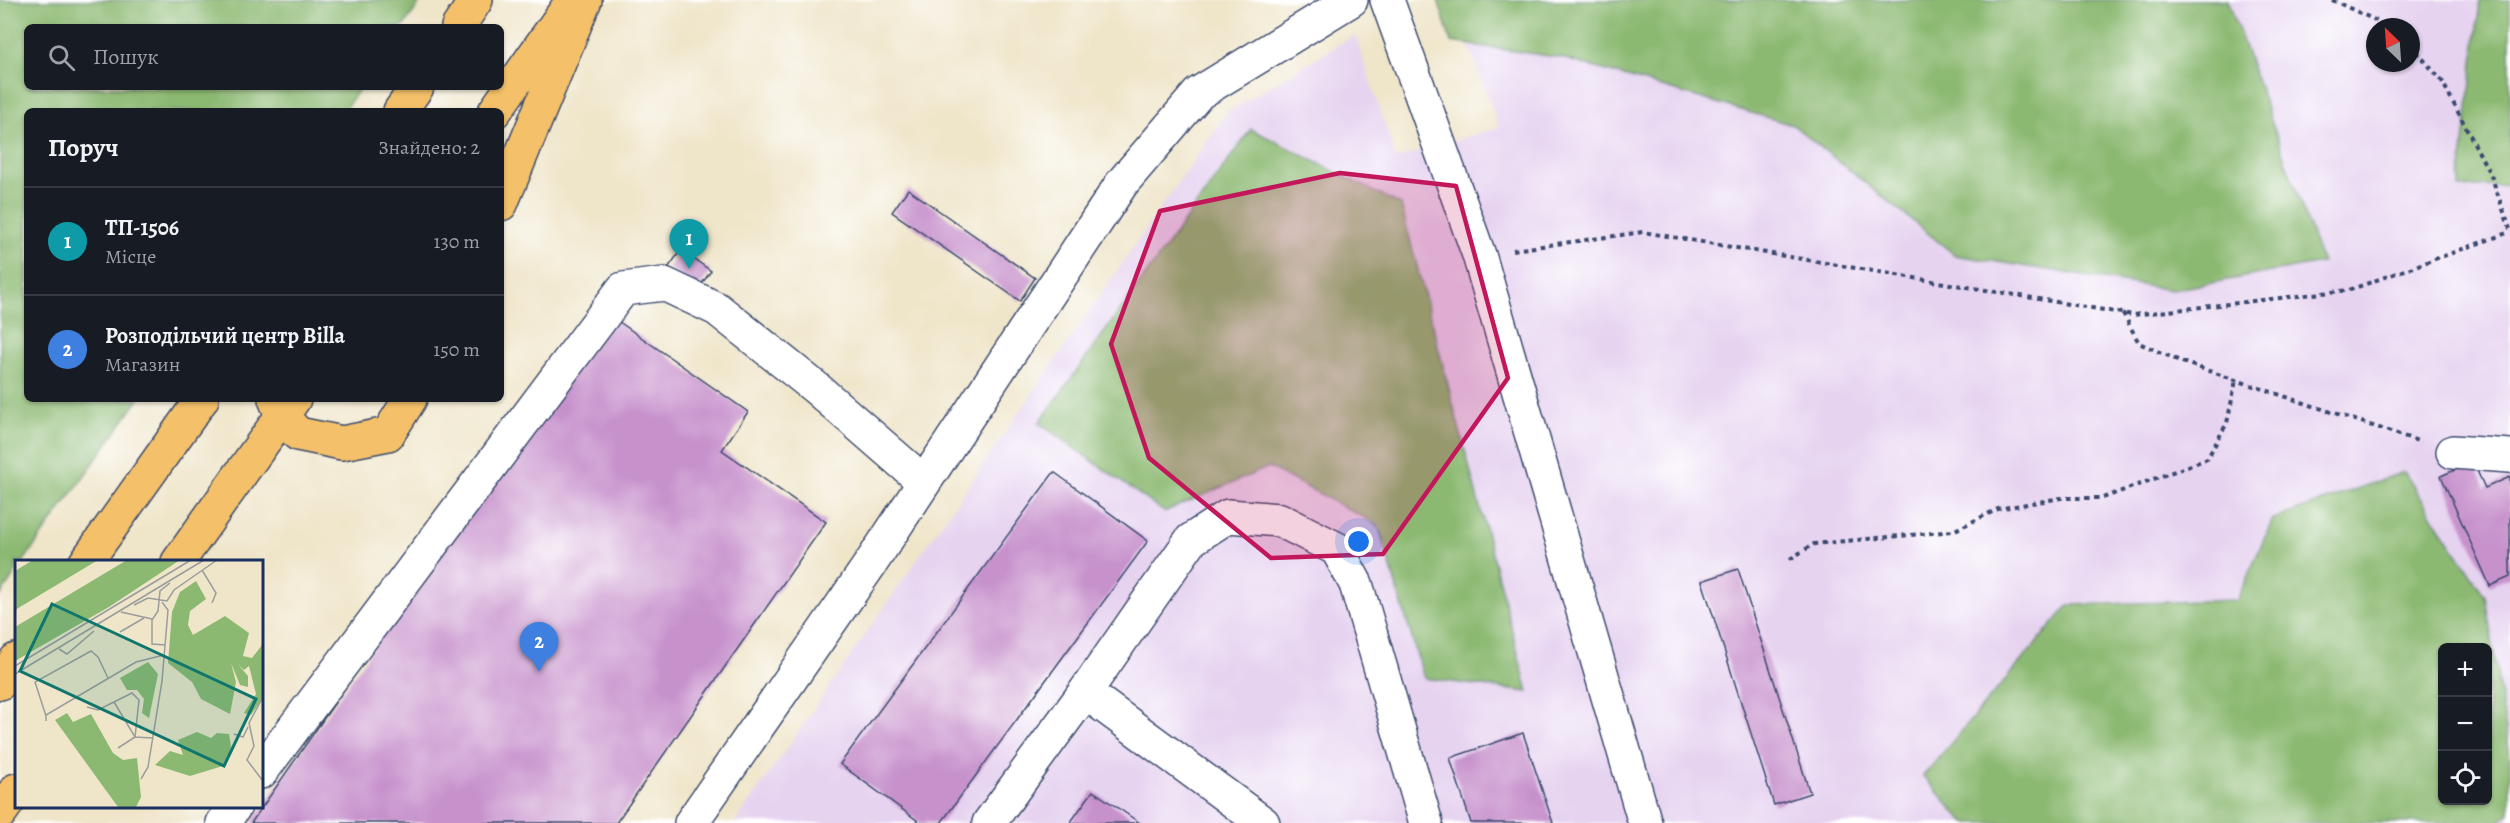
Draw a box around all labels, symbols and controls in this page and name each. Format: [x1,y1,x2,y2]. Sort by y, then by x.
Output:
north arrow [2366,18,2420,72]
search box [24,24,504,90]
icon: search [45,41,78,74]
text: Пошук [93,42,159,72]
text: Поруч [48,130,119,165]
text: Знайдено: 2 [378,134,480,161]
text: ТП-1506 [105,213,179,243]
pin: 1 [670,220,708,269]
text: 1 [64,228,71,255]
text: 130 m [434,228,480,255]
text: Місце [105,243,156,270]
text: Розподільчий центр Billa [105,321,345,351]
text: 2 [63,336,72,363]
text: 150 m [433,336,480,363]
text: Магазин [105,351,180,378]
your location [1344,527,1373,556]
inset map [15,560,262,808]
pin: 2 [520,622,558,672]
map controls [2438,643,2492,805]
button: + [2438,643,2492,697]
button: − [2438,697,2492,751]
button: locate [2438,751,2492,805]

